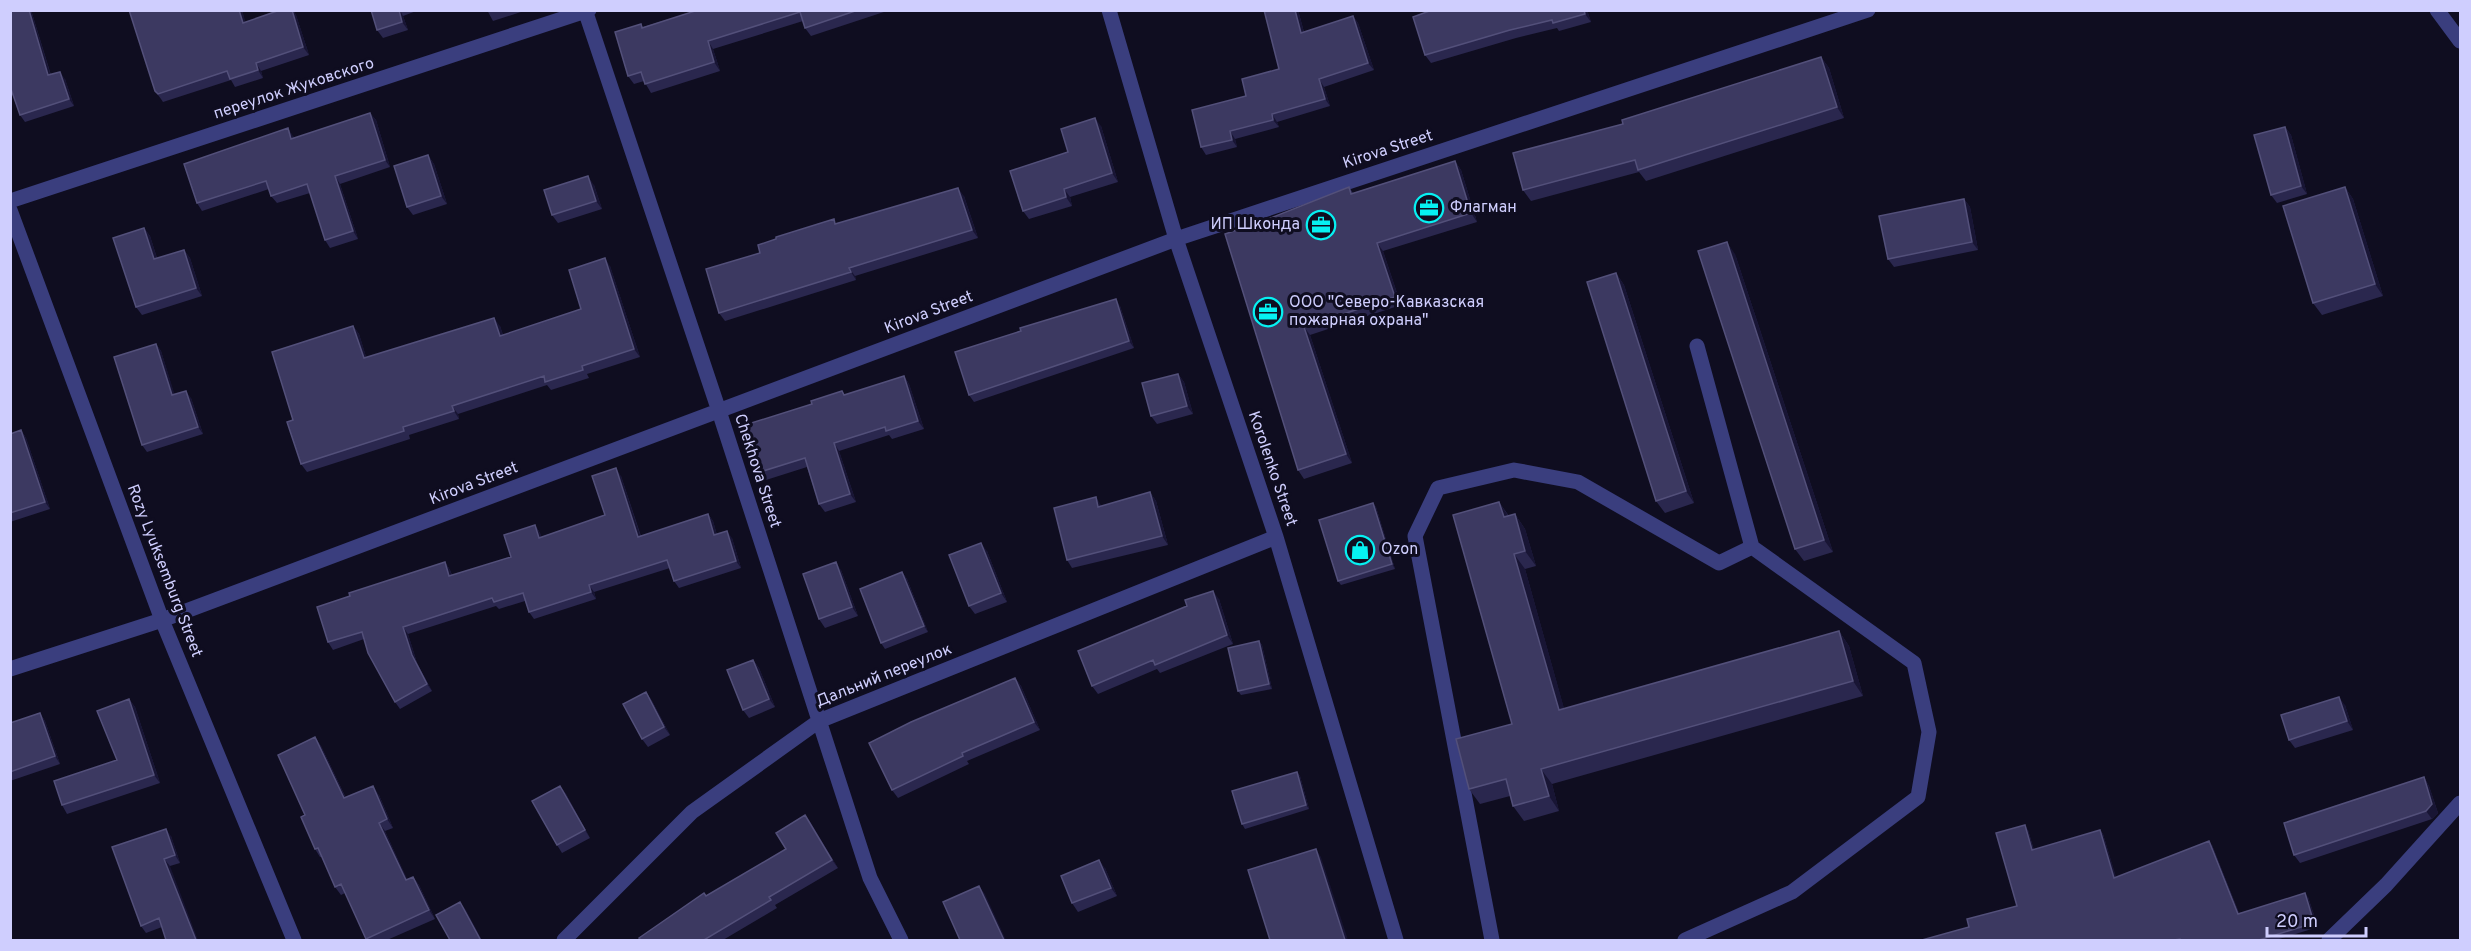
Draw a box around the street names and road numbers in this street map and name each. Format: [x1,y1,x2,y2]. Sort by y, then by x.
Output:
street label: переулок Жуковского [211,54,377,124]
street label: Kirova Street [1340,126,1436,174]
street label: Kirova Street [882,287,976,339]
street label: Korolenko Street [1243,409,1301,529]
street label: Chekhova Street [729,411,785,531]
street label: Kirova Street [427,458,521,510]
street label: Rozy Lyuksemburg Street [122,482,206,660]
street label: Дальний переулок [813,640,955,712]

